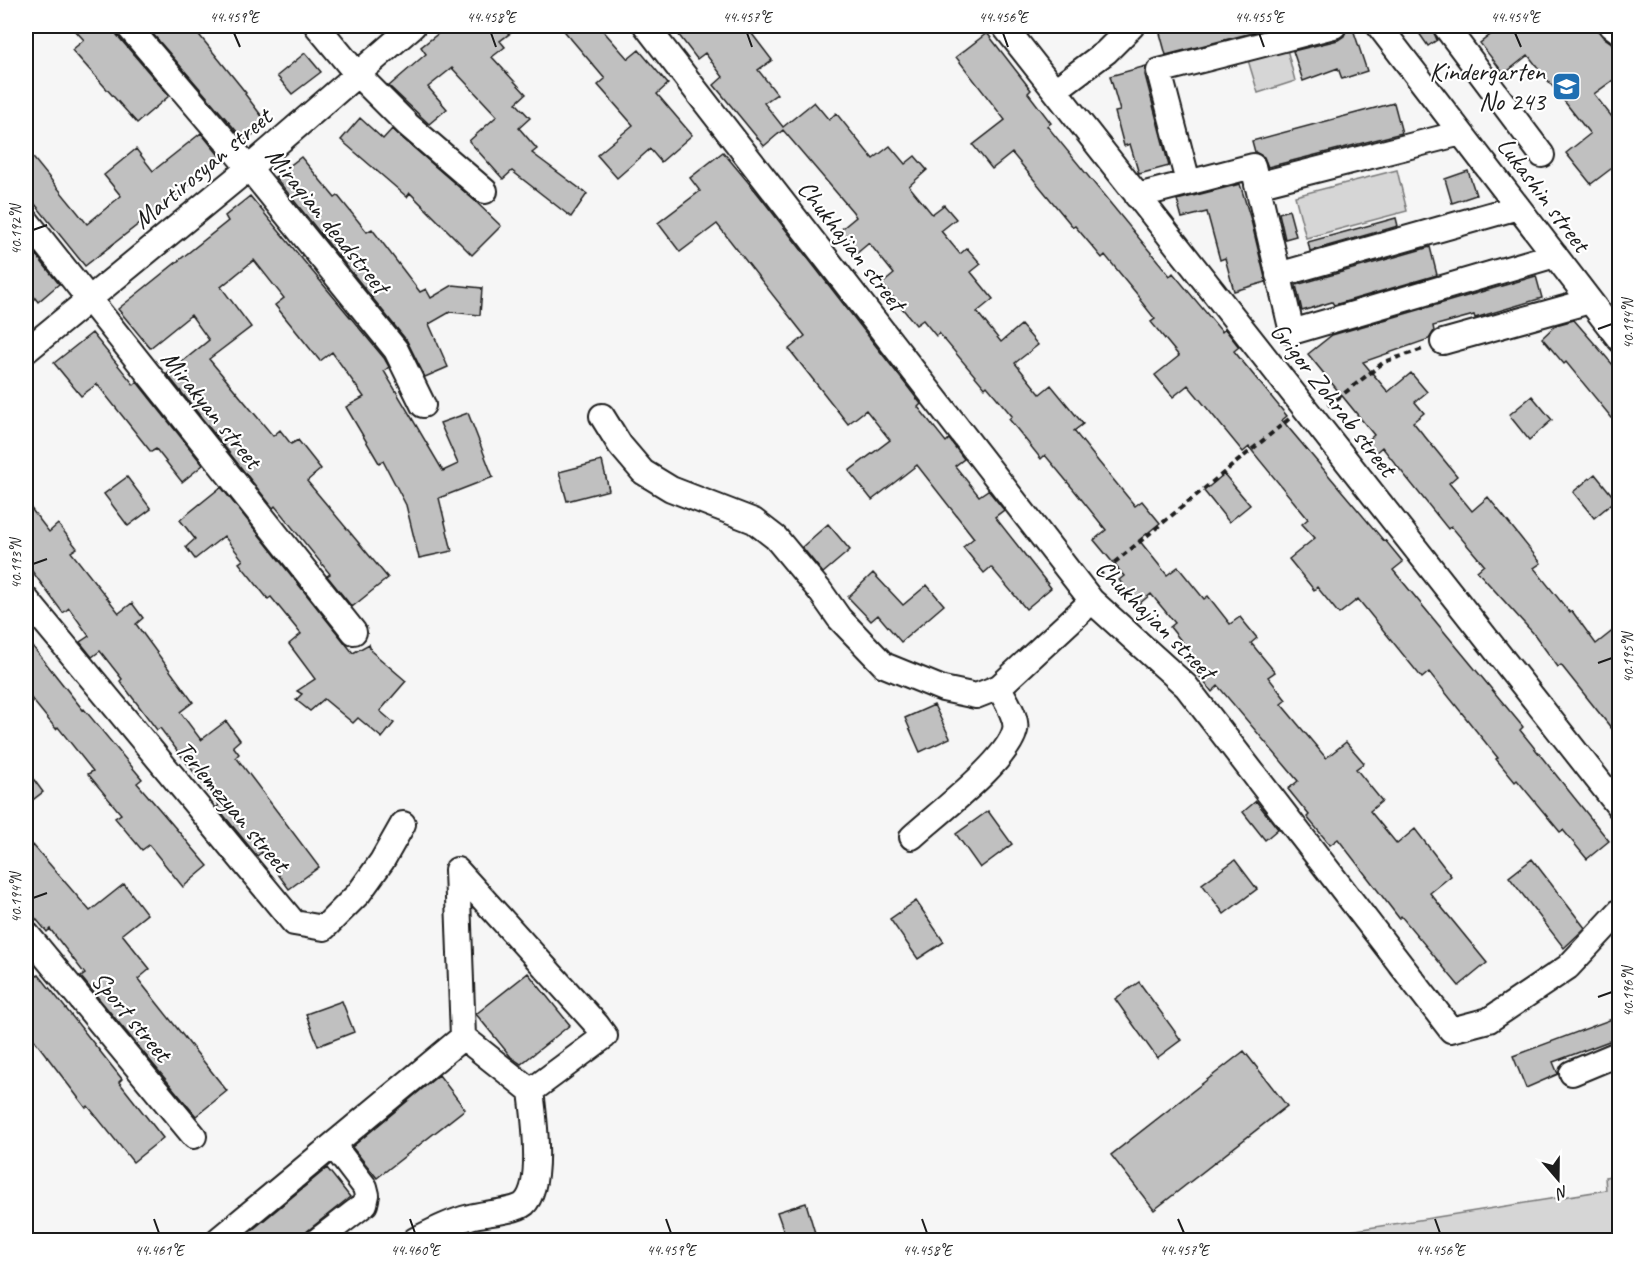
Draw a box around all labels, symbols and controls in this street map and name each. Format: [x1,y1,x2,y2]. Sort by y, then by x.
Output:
text: 44.459°E [210,8,261,27]
text: 44.458°E [467,8,518,27]
text: 44.457°E [723,8,774,27]
text: 44.456°E [979,8,1030,27]
text: 44.455°E [1235,8,1286,27]
text: 44.454°E [1491,8,1542,27]
place label: Kindergarten No 243 [1429,55,1547,118]
school or university icon: Kindergarten No 243 [1550,70,1582,102]
street label: Martirosyan street [126,99,280,236]
street label: Lukashin street [1490,130,1599,260]
street label: Miraqian deadstreet [258,140,399,303]
street label: Chukhajian street [790,173,915,320]
text: 40.192°N [7,202,26,255]
text: 40.194°N [1619,296,1638,349]
street label: Grigor Zohrab street [1263,316,1406,485]
street label: Mirakyan street [154,343,271,477]
text: 40.193°N [7,536,26,589]
street label: Chukhajian street [1088,552,1225,689]
text: 40.195°N [1619,630,1638,683]
street label: Terlemezyan street [168,734,299,881]
text: 40.194°N [7,870,26,923]
street label: Sport street [84,964,181,1070]
text: 40.196°N [1619,964,1638,1017]
north arrow [1528,1149,1588,1209]
text: N [1552,1181,1571,1204]
text: 44.461°E [135,1241,186,1260]
text: 44.460°E [391,1241,442,1260]
text: 44.459°E [647,1241,698,1260]
text: 44.458°E [903,1241,954,1260]
text: 44.457°E [1160,1241,1211,1260]
text: 44.456°E [1416,1241,1467,1260]

